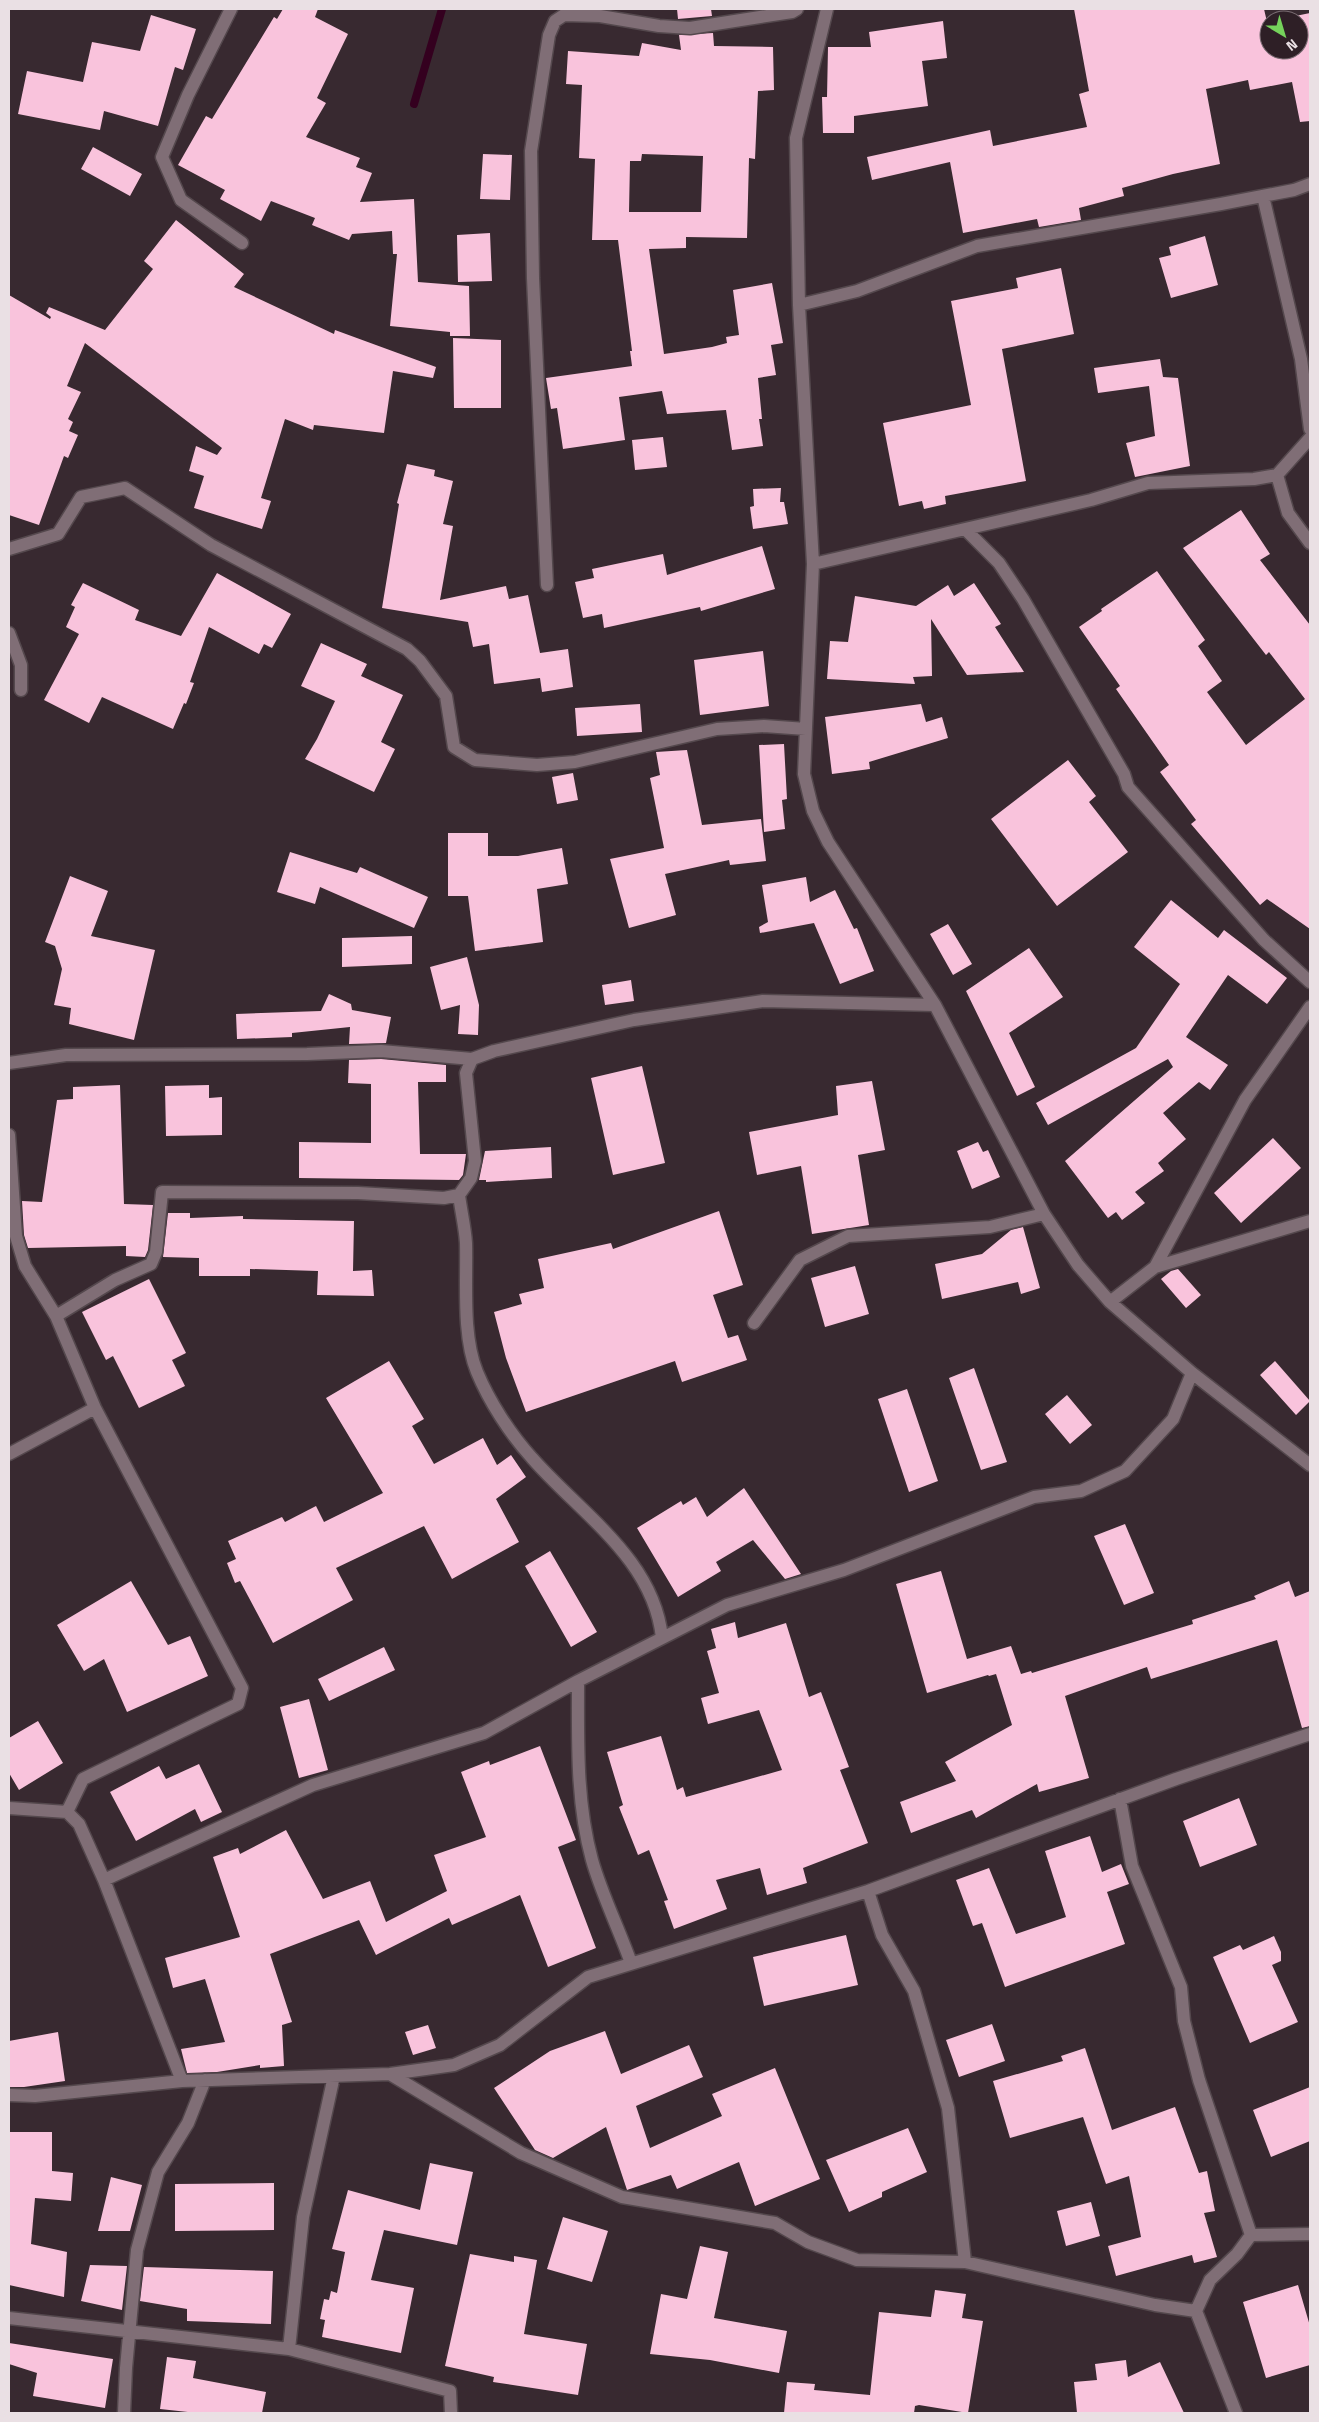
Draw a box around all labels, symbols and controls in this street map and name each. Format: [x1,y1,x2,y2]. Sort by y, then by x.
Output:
north arrow [1259,10,1309,60]
text: N [1282,34,1303,57]

